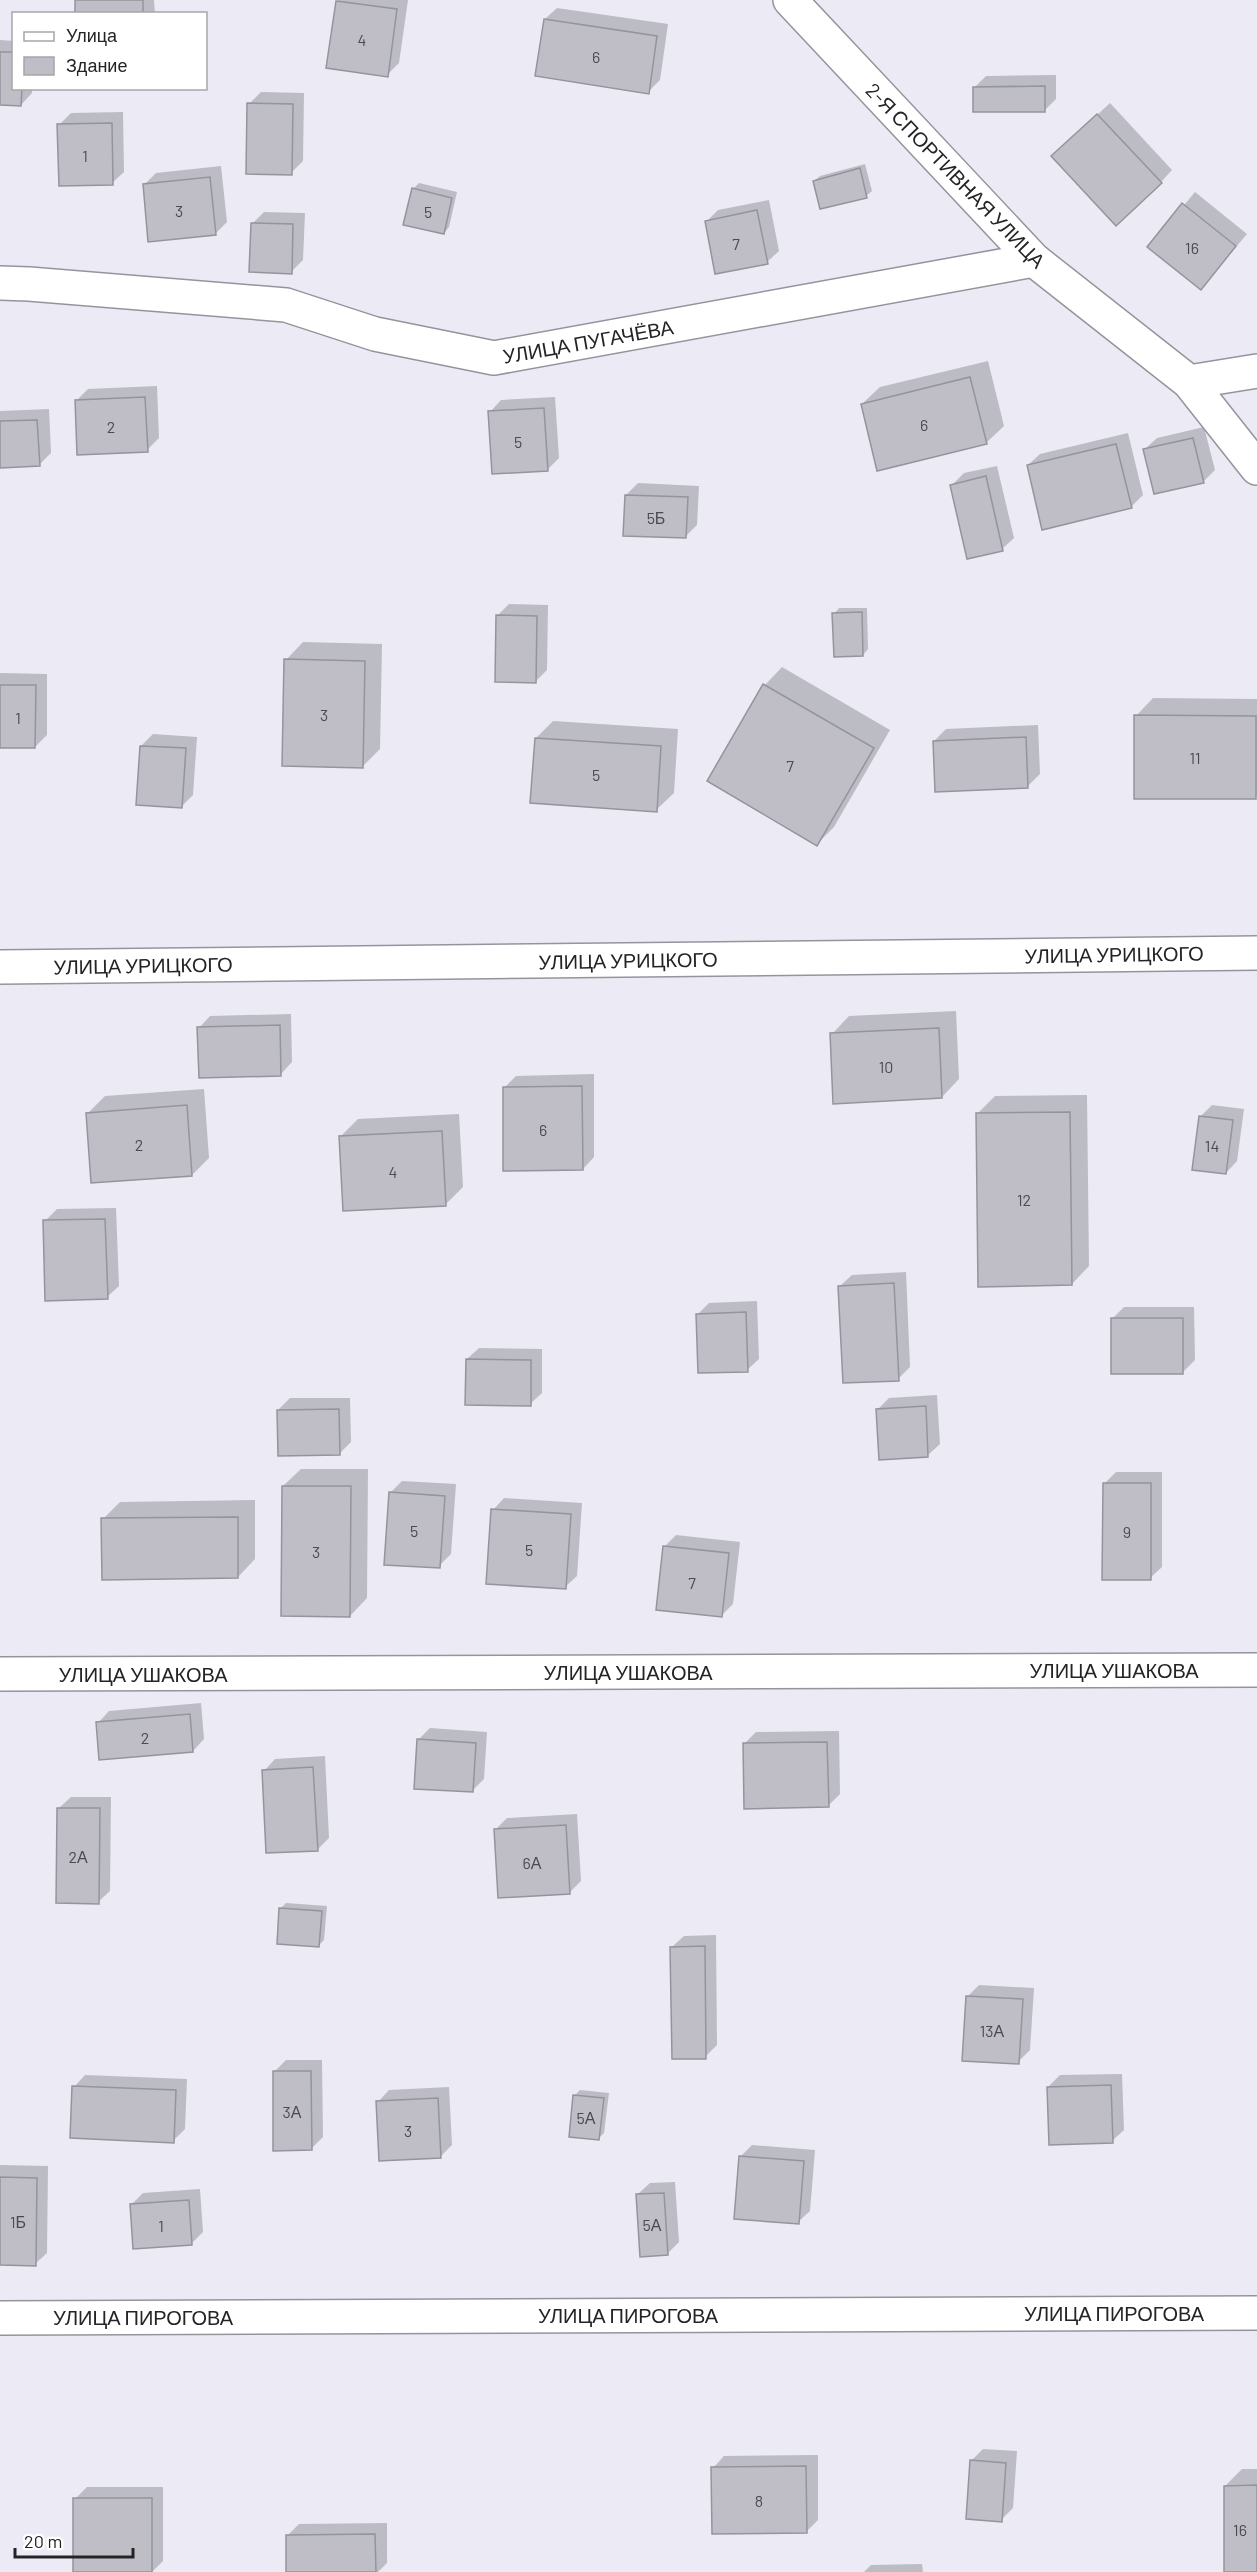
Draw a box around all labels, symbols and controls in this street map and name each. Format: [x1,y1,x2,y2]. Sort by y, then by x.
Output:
legend [12,12,207,90]
text: Улица [66,24,118,46]
house number: 4 [358,30,366,49]
house number: 6 [592,47,600,66]
text: Здание [66,54,127,76]
street label: 2-Я СПОРТИВНАЯ УЛИЦА [861,78,1051,273]
house number: 1 [82,146,88,165]
house number: 3 [175,201,183,220]
house number: 5 [424,202,432,221]
house number: 7 [732,234,740,253]
house number: 16 [1185,238,1199,257]
street label: УЛИЦА ПУГАЧЁВА [501,314,676,368]
house number: 6 [920,415,928,434]
house number: 2 [107,417,115,436]
house number: 5 [514,432,522,451]
house number: 5Б [647,508,665,527]
house number: 3 [320,705,328,724]
house number: 1 [15,708,21,727]
house number: 11 [1189,748,1201,767]
house number: 7 [786,756,794,775]
house number: 5 [592,765,600,784]
street label: УЛИЦА УРИЦКОГО [1024,940,1204,968]
street label: УЛИЦА УРИЦКОГО [538,946,718,974]
street label: УЛИЦА УРИЦКОГО [53,951,233,979]
house number: 10 [879,1057,893,1076]
house number: 6 [539,1120,547,1139]
house number: 2 [135,1135,143,1154]
house number: 14 [1205,1136,1219,1155]
house number: 4 [389,1162,397,1181]
house number: 12 [1017,1190,1031,1209]
house number: 5 [410,1521,418,1540]
house number: 9 [1123,1522,1131,1541]
house number: 5 [525,1540,533,1559]
house number: 3 [312,1542,320,1561]
house number: 7 [688,1573,696,1592]
street label: УЛИЦА УШАКОВА [1029,1658,1199,1682]
street label: УЛИЦА УШАКОВА [543,1660,713,1684]
street label: УЛИЦА УШАКОВА [58,1662,228,1686]
house number: 2 [141,1728,149,1747]
house number: 2А [68,1847,88,1866]
house number: 6А [523,1853,542,1872]
house number: 13А [980,2021,1005,2040]
house number: 3А [283,2102,302,2121]
house number: 5А [577,2108,596,2127]
house number: 3 [404,2121,412,2140]
house number: 1Б [10,2212,26,2231]
house number: 5А [643,2215,662,2234]
house number: 1 [158,2216,164,2235]
street label: УЛИЦА ПИРОГОВА [1024,2301,1205,2325]
street label: УЛИЦА ПИРОГОВА [538,2303,719,2327]
street label: УЛИЦА ПИРОГОВА [53,2305,234,2329]
house number: 8 [755,2491,763,2510]
house number: 16 [1233,2520,1247,2539]
scale bar [15,2521,134,2559]
text: 20 m [24,2530,62,2552]

